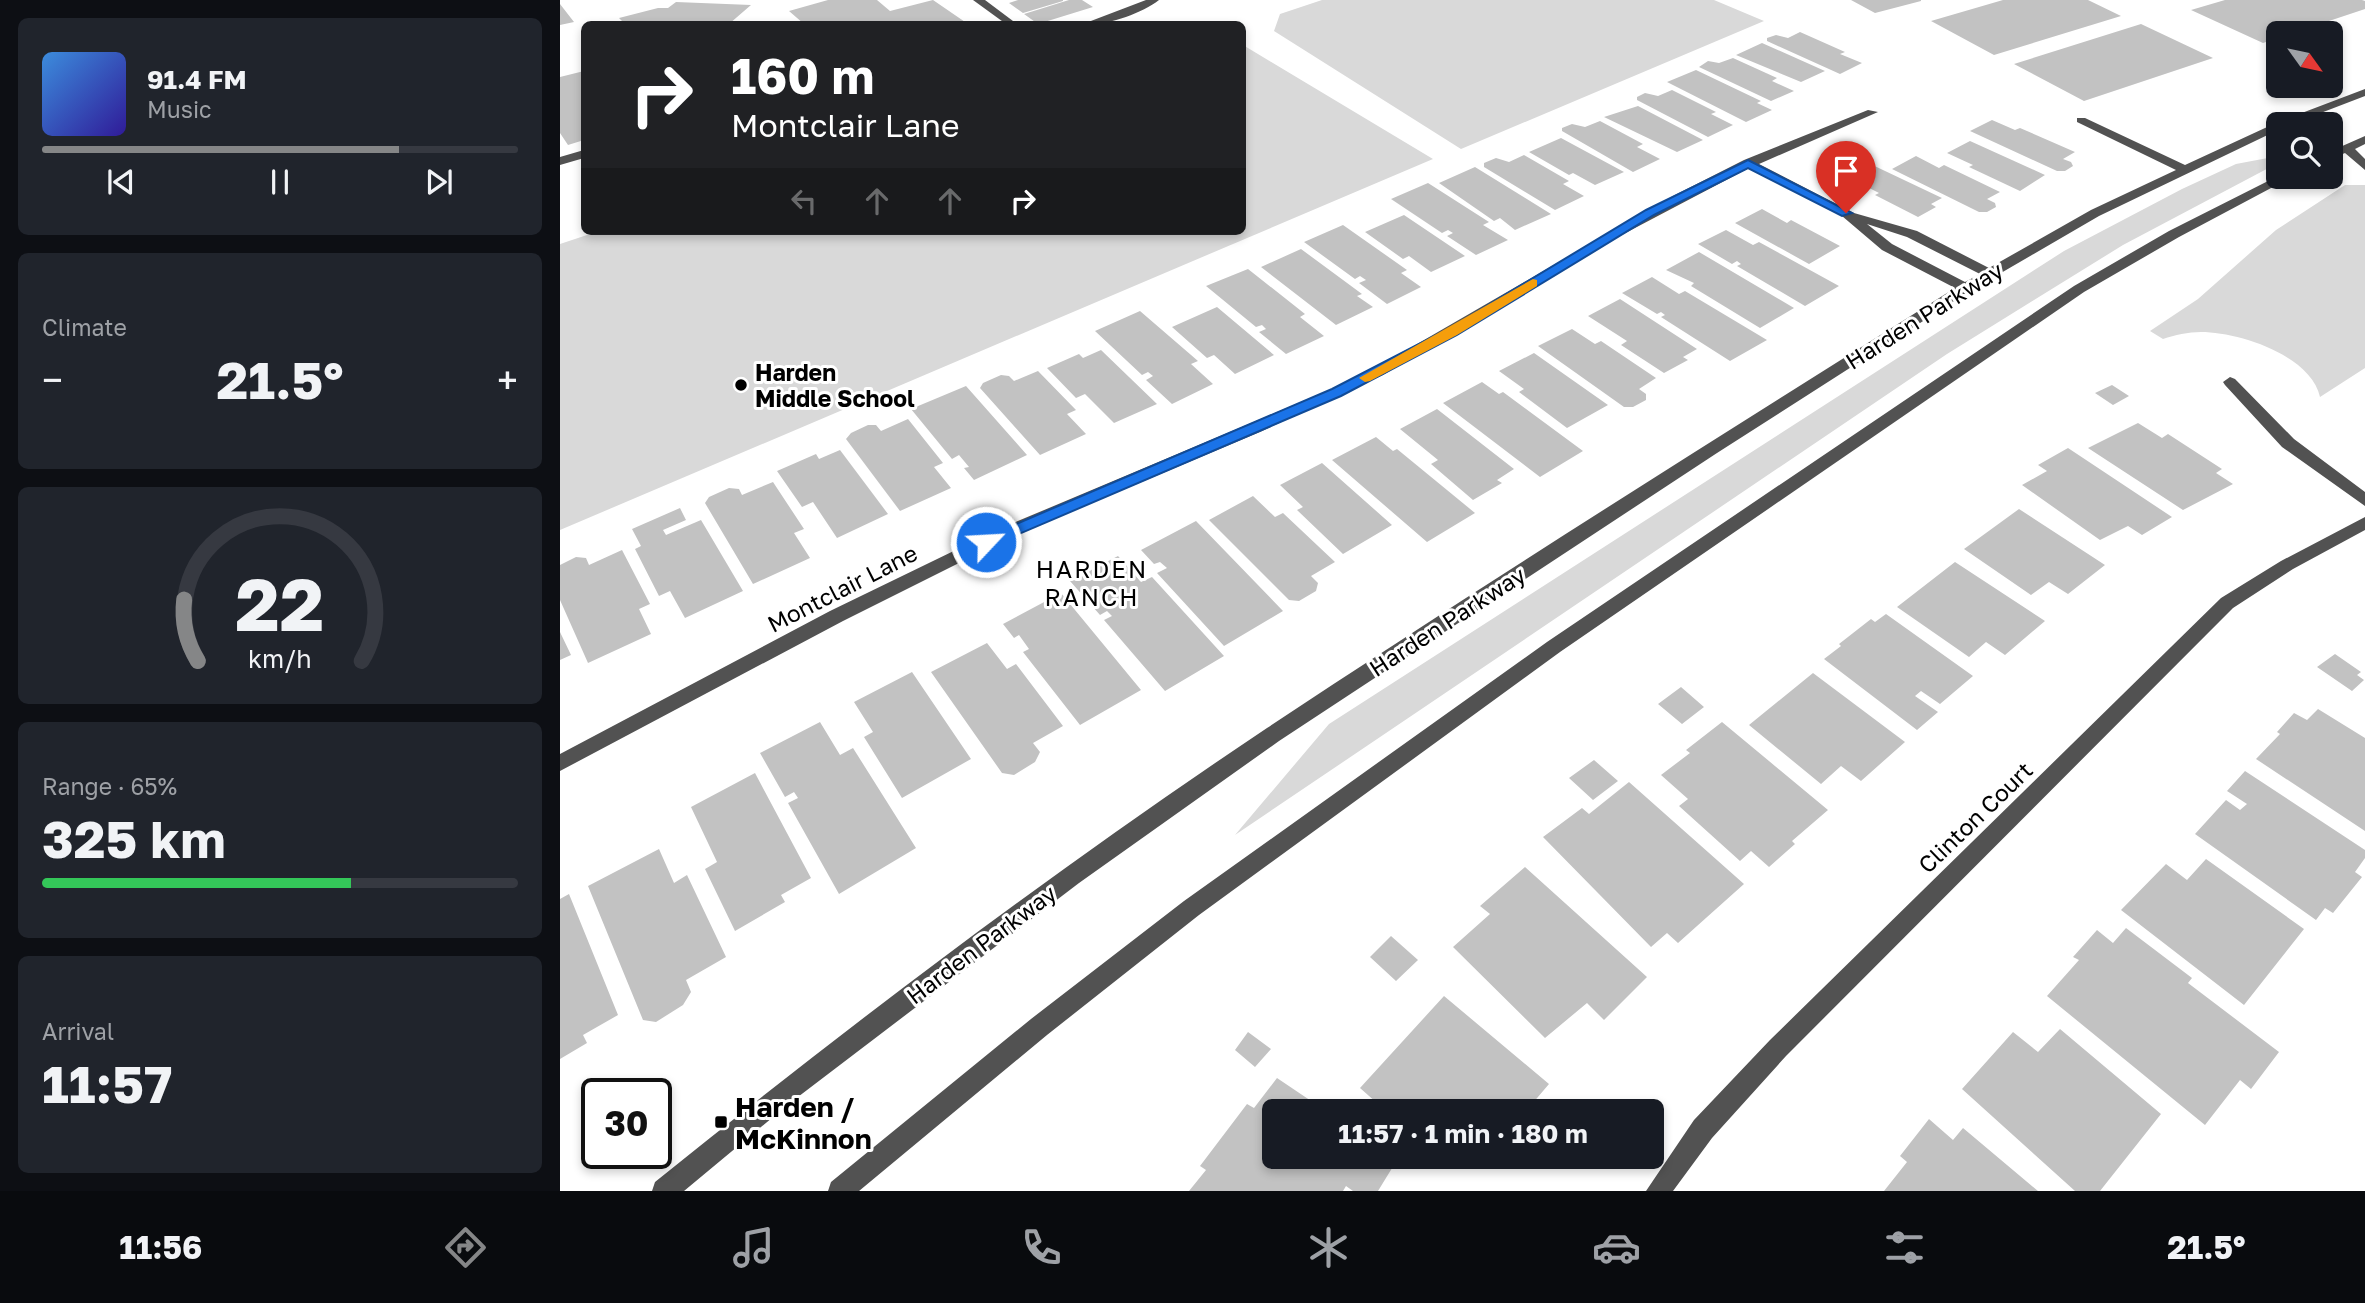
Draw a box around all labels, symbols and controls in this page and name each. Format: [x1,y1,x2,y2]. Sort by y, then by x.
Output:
north arrow [2266,21,2343,98]
map controls [2266,21,2343,189]
text: 160 m [731,46,874,105]
icon: right [616,49,707,140]
text: 91.4 FM [147,64,247,95]
text: Music [147,95,212,123]
text: Montclair Lane [731,106,960,144]
button: search [2266,112,2343,189]
pin [1816,141,1876,213]
icon: arrive [1827,152,1865,190]
icon: previous [102,163,140,201]
icon: pause [261,163,299,201]
icon: next [420,163,458,201]
icon: left [785,182,823,220]
icon: ahead [858,182,896,220]
icon: ahead [931,182,969,220]
icon: right [1004,182,1042,220]
street label: Harden Parkway [1840,255,2008,375]
text: Climate [42,313,127,341]
text: 21.5° [216,348,344,410]
text: − [42,357,63,402]
text: + [497,357,518,402]
place label: Harden Middle School [755,358,915,412]
marker: Harden Middle School [733,377,749,393]
position arrow [949,505,1023,579]
street label: Montclair Lane [762,538,922,638]
district label: HARDEN RANCH [1036,554,1148,611]
street label: Harden Parkway [1364,560,1530,682]
text: 22 [236,561,324,648]
text: km/h [248,643,312,674]
street label: Clinton Court [1912,756,2038,878]
text: Range · 65% [42,772,177,800]
text: 325 km [42,807,226,869]
street label: Harden Parkway [901,879,1061,1009]
text: Arrival [42,1017,114,1045]
text: 11:57 [42,1052,172,1114]
speed limit sign: 30 [581,1078,672,1169]
place label: Harden / McKinnon [735,1090,872,1155]
marker: Harden / McKinnon [713,1114,729,1130]
text: 11:57 · 1 min · 180 m [1338,1118,1588,1149]
icon: directions [441,1223,490,1272]
icon: music [729,1223,778,1272]
icon: phone [1017,1223,1066,1272]
icon: climate [1304,1223,1353,1272]
icon: car [1592,1223,1641,1272]
icon: filters [1880,1223,1929,1272]
text: 11:56 [119,1228,202,1266]
text: 21.5° [2167,1228,2246,1266]

